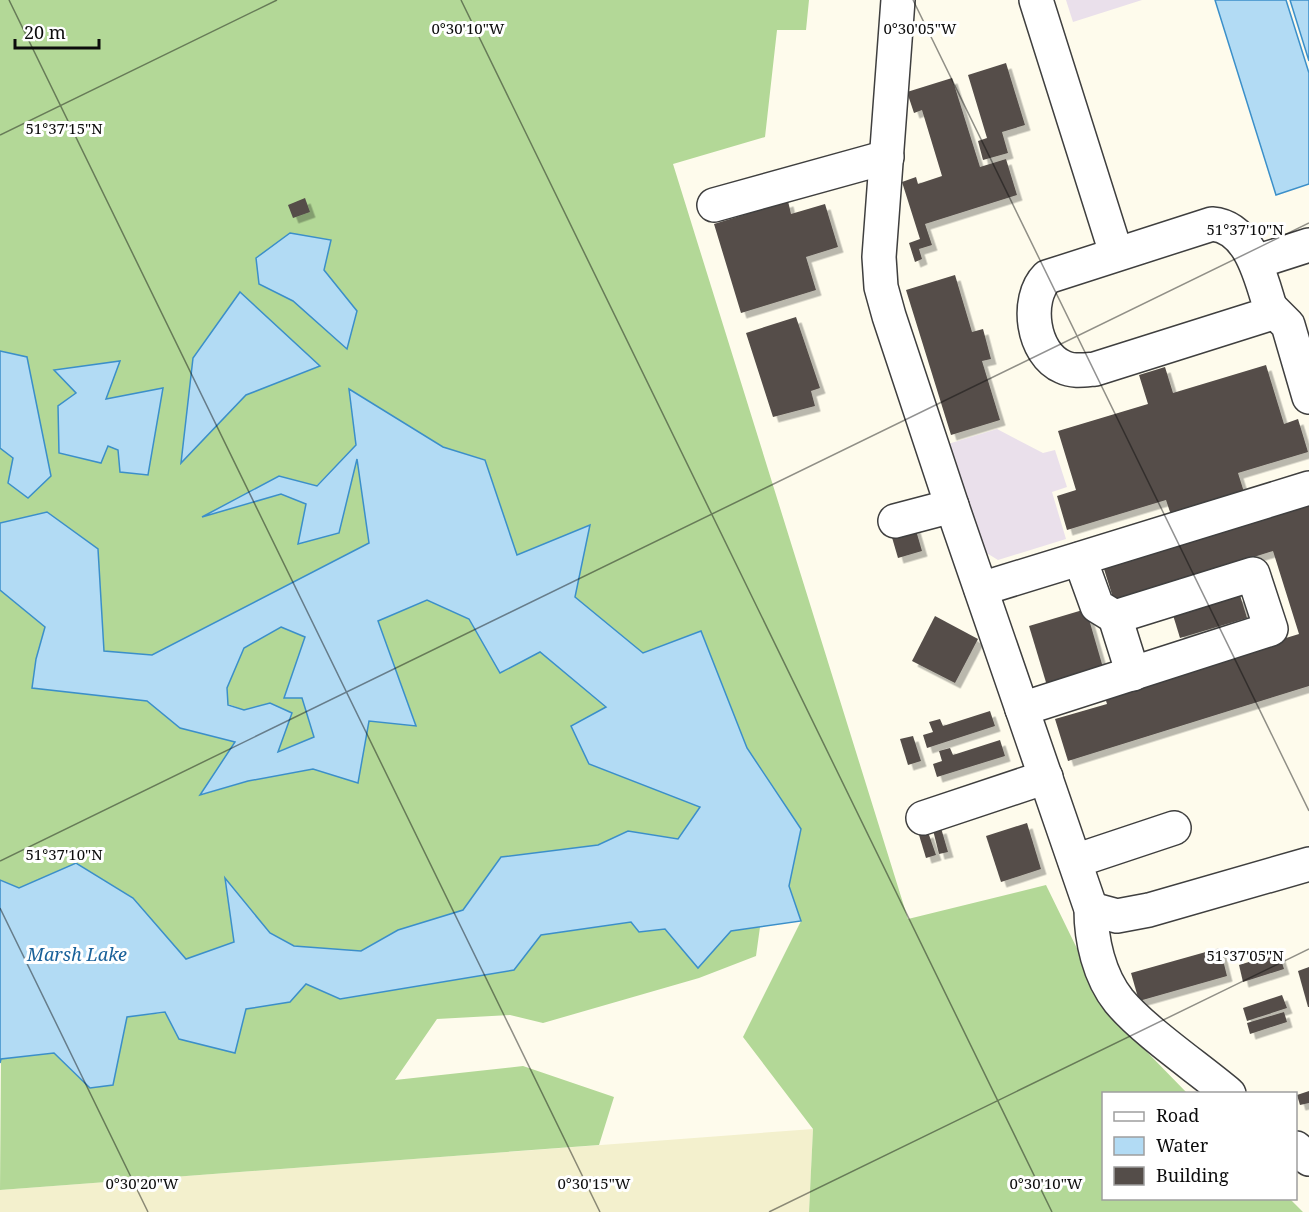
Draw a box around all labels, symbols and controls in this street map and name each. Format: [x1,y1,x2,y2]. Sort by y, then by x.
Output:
scale bar [15,12,99,50]
text: 0°30'10"W [431,18,505,38]
text: 0°30'05"W [883,18,957,38]
text: 20 m [24,20,66,44]
text: 51°37'15"N [25,118,103,138]
text: 51°37'10"N [1206,219,1284,239]
text: 51°37'10"N [25,844,103,864]
water label: Marsh Lake [26,942,127,966]
text: 51°37'05"N [1206,945,1284,965]
legend [1102,1092,1297,1200]
text: Road [1156,1103,1199,1127]
text: Water [1156,1133,1209,1157]
text: Building [1156,1163,1229,1187]
text: 0°30'20"W [105,1173,179,1193]
text: 0°30'15"W [557,1173,631,1193]
text: 0°30'10"W [1009,1173,1083,1193]

